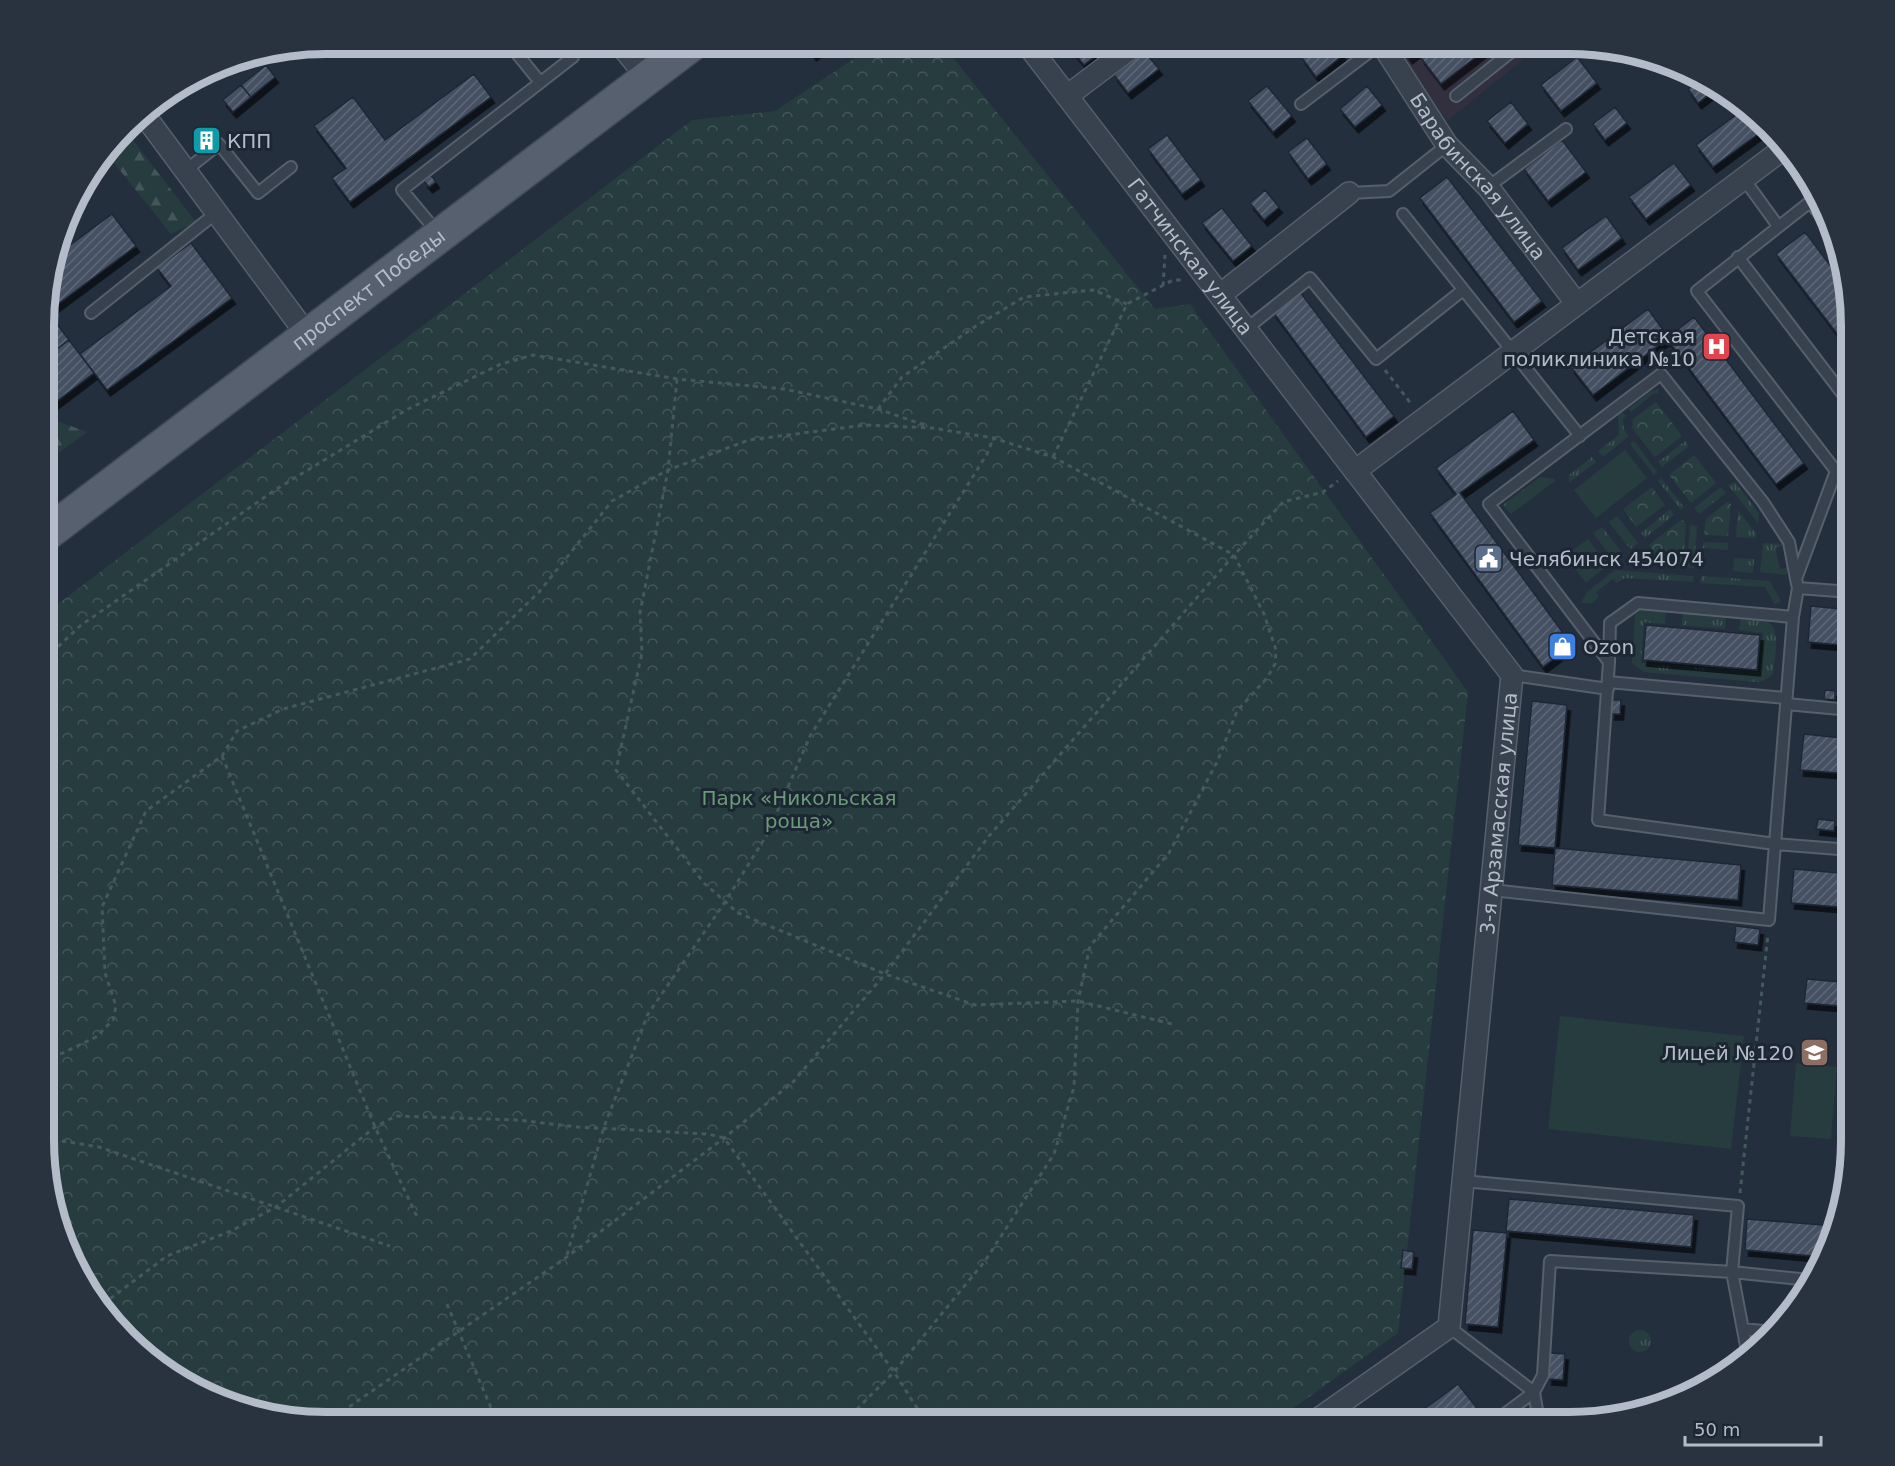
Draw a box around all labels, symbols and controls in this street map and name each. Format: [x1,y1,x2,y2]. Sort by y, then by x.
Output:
street label: Барабинская улица [1405,89,1551,265]
building icon: КПП [190,125,222,157]
place label: КПП [227,129,271,153]
street label: Гатчинская улица [1122,173,1258,340]
street label: проспект Победы [287,224,450,355]
place label: Детская поликлиника №10 [1503,324,1695,371]
hospital icon: Детская поликлиника №10 [1700,331,1732,363]
public building icon: Челябинск 454074 [1472,543,1504,575]
place label: Челябинск 454074 [1509,547,1704,571]
shop icon: Ozon [1546,631,1578,663]
place label: Ozon [1583,635,1634,659]
street label: 3-я Арзамасская улица [1475,691,1522,936]
park label: Парк «Никольская роща» [702,786,896,833]
school or university icon: Лицей №120 [1799,1037,1831,1069]
place label: Лицей №120 [1662,1041,1794,1065]
scale bar [1685,1409,1822,1447]
text: 50 m [1694,1419,1740,1440]

